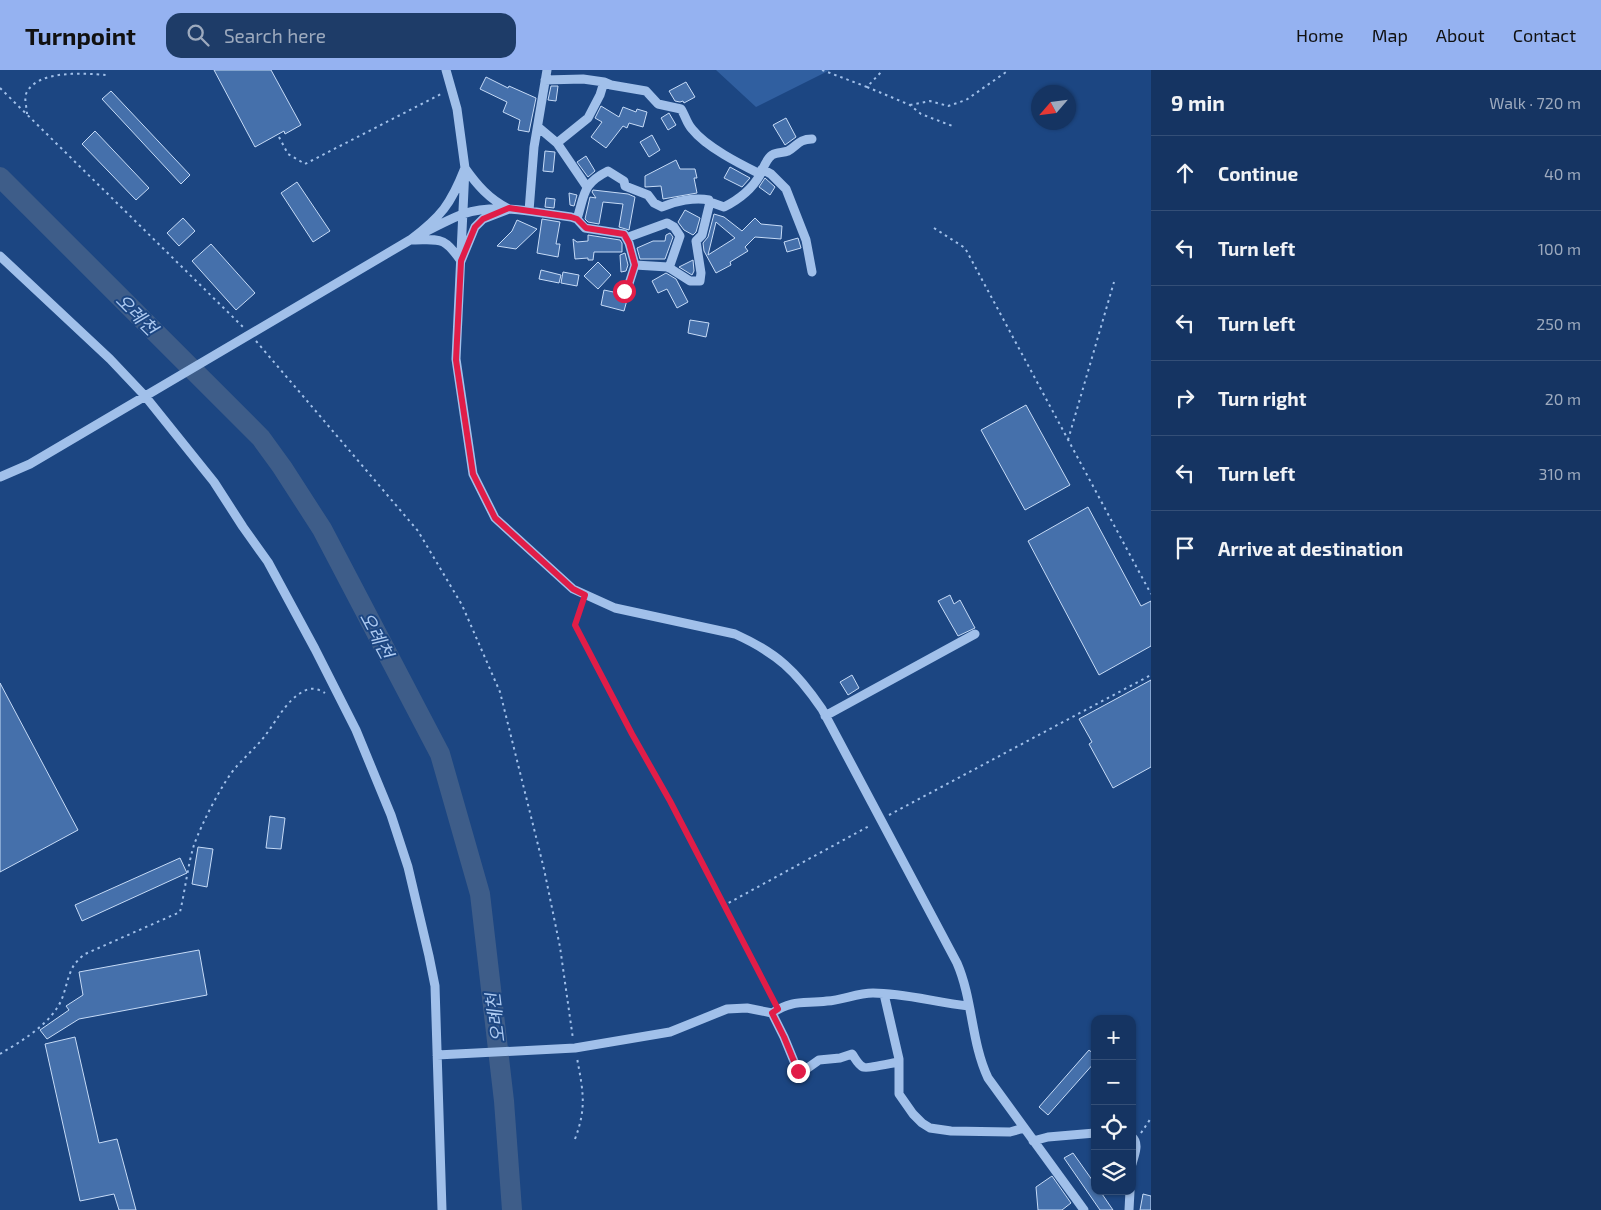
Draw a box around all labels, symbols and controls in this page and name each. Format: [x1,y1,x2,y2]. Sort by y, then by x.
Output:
search box [166,13,516,58]
text: Turnpoint [25,21,136,50]
icon: search [184,21,212,49]
text: Search here [224,24,326,47]
text: Home [1296,24,1344,46]
text: Map [1372,24,1408,46]
text: About [1436,24,1485,46]
text: Contact [1513,24,1576,46]
north arrow [1031,85,1076,130]
text: 9 min [1171,90,1225,115]
text: Walk · 720 m [1489,93,1581,112]
icon: ahead [1171,159,1199,187]
text: Continue [1218,162,1298,185]
text: 40 m [1544,164,1581,183]
icon: left [1171,234,1199,262]
text: Turn left [1218,237,1295,260]
text: 100 m [1538,239,1581,258]
route start [613,280,636,303]
water label: 오례천 [112,289,164,341]
icon: left [1171,309,1199,337]
text: Turn left [1218,312,1295,335]
text: 250 m [1536,314,1581,333]
icon: right [1171,384,1199,412]
text: Turn right [1218,387,1306,410]
text: 20 m [1545,389,1581,408]
icon: left [1171,459,1199,487]
text: Turn left [1218,462,1295,485]
text: 310 m [1539,464,1581,483]
icon: arrive [1171,534,1199,562]
text: Arrive at destination [1218,537,1403,560]
water label: 오례천 [356,608,400,664]
water label: 오례천 [481,990,509,1044]
map controls [1091,1015,1136,1195]
button: + [1091,1015,1136,1060]
route end [787,1060,810,1083]
button: − [1091,1060,1136,1105]
button: locate [1091,1105,1136,1150]
button: layers [1091,1150,1136,1195]

